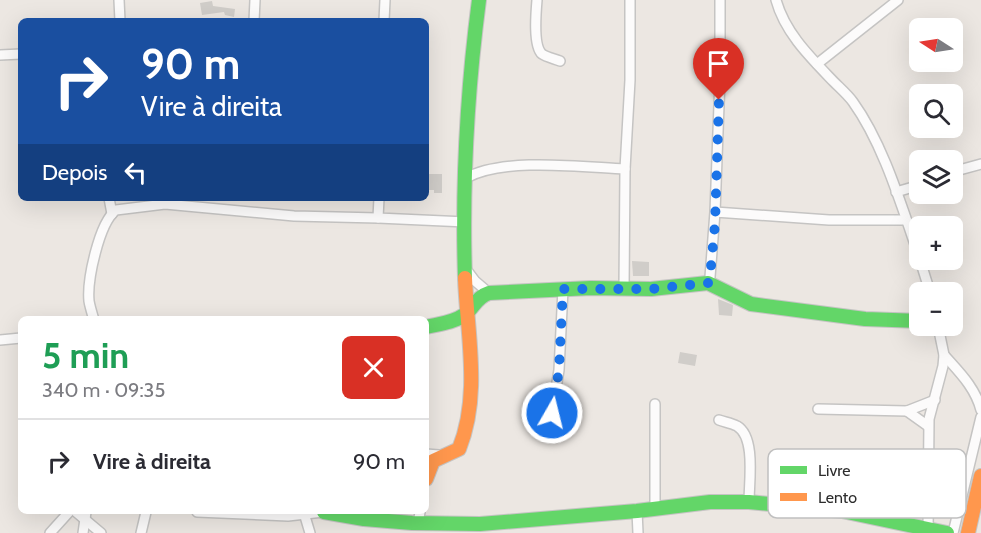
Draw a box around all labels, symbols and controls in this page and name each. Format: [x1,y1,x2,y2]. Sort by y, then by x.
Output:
north arrow [909,18,963,72]
map controls [909,18,963,336]
text: 90 m [141,38,240,90]
pin [693,38,744,100]
icon: right [42,42,120,120]
icon: arrive [702,47,735,80]
button: search [909,84,963,138]
text: Vire à direita [141,90,282,123]
button: layers [909,150,963,204]
icon: left [119,156,152,189]
text: Depois [42,159,107,186]
button: + [909,216,963,270]
button: − [909,282,963,336]
text: 5 min [42,333,129,377]
button: close [342,336,405,399]
text: 340 m · 09:35 [42,378,165,402]
position arrow [520,381,584,445]
icon: right [42,445,75,478]
text: Vire à direita [93,448,211,475]
text: 90 m [353,448,405,475]
legend [768,449,966,518]
text: Livre [818,461,850,480]
text: Lento [818,488,857,507]

